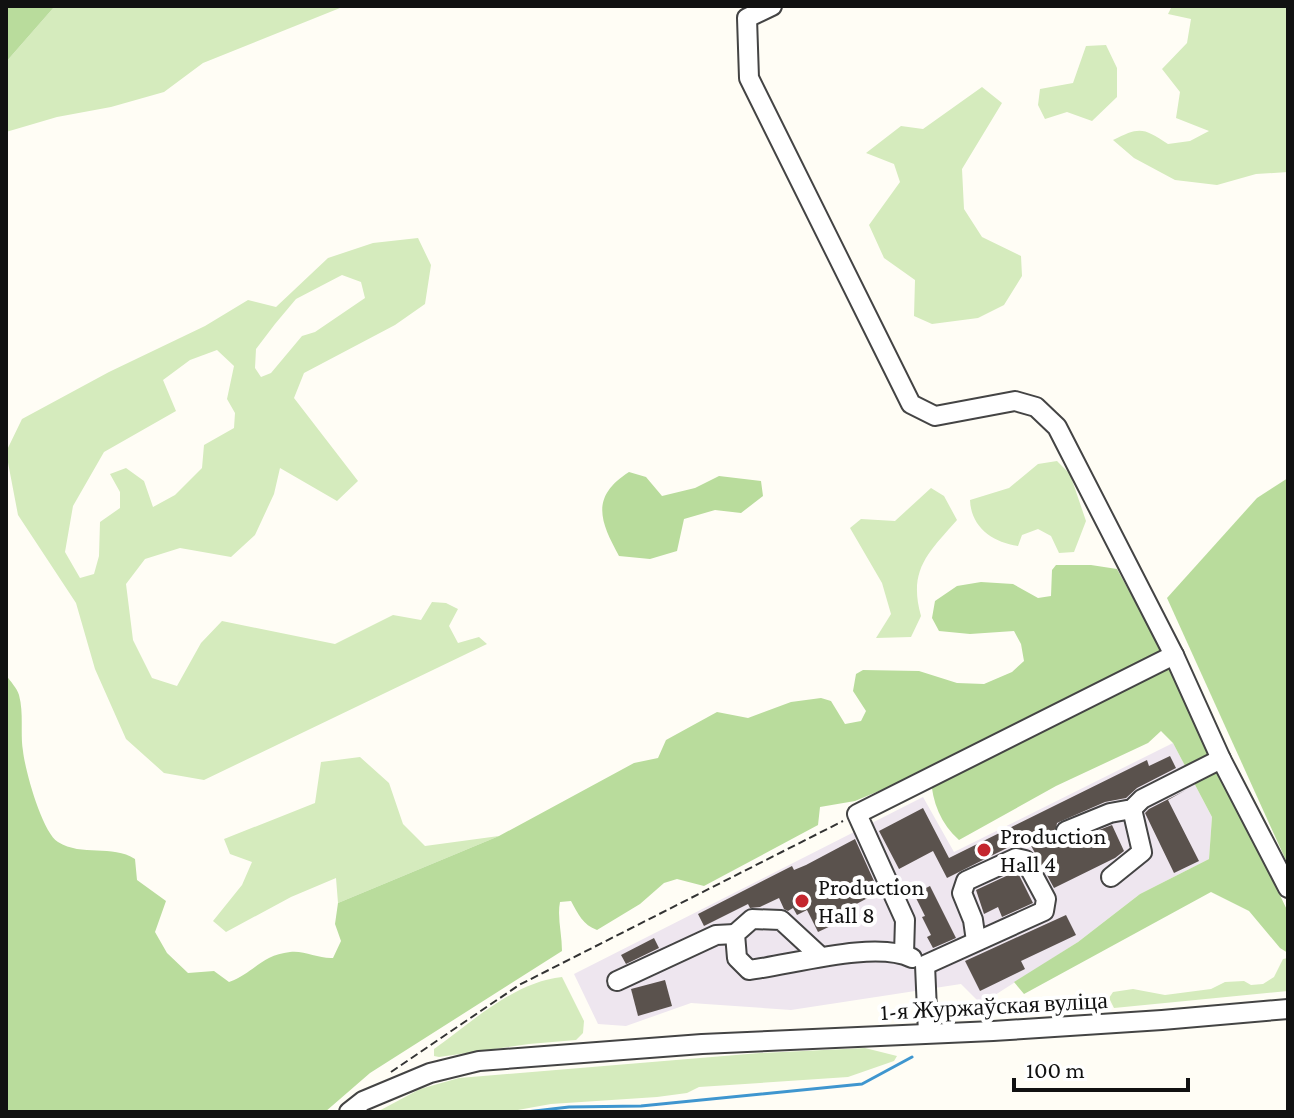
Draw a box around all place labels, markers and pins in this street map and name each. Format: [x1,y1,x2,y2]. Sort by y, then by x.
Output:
place label: Production Hall 4 [1000,822,1106,877]
marker: Production Hall 4 [975,841,993,859]
place label: Production Hall 8 [818,873,924,928]
marker: Production Hall 8 [793,892,811,910]

